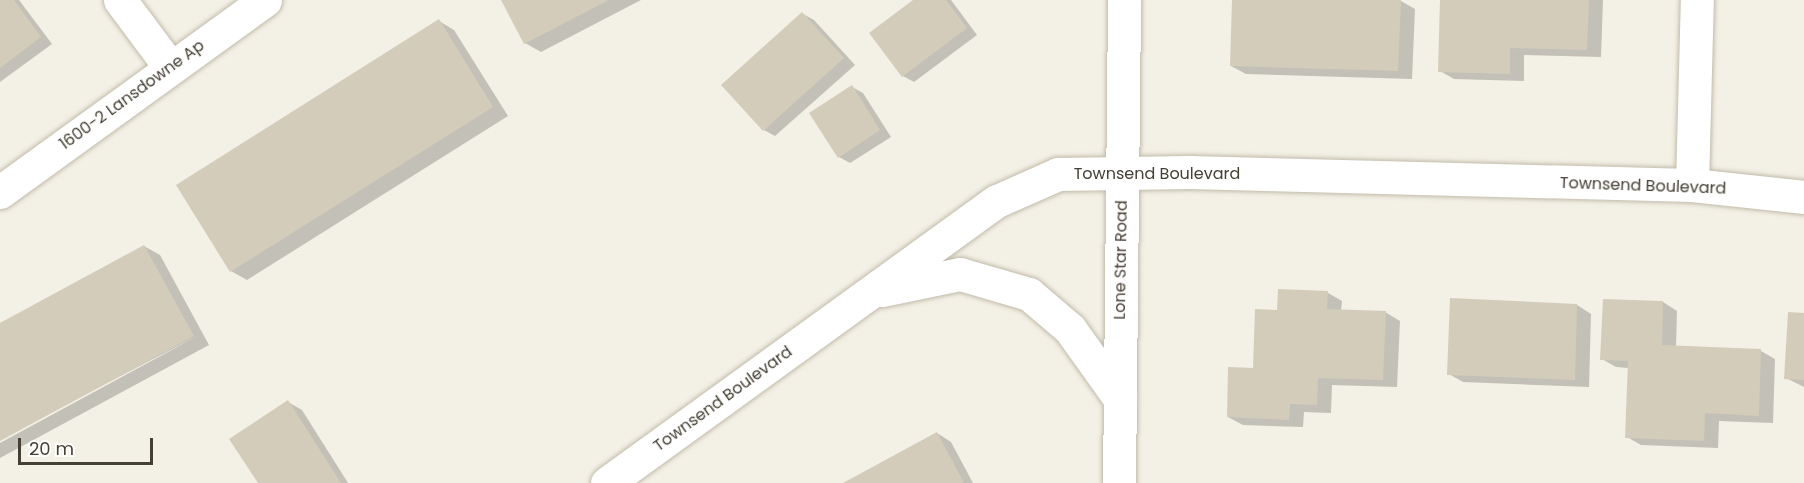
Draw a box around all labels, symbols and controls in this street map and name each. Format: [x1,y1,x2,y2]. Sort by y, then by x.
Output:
street label: 1600-2 Lansdowne Ap [56,36,208,154]
street label: Townsend Boulevard [1074,164,1240,184]
street label: Townsend Boulevard [1559,173,1727,199]
street label: Lone Star Road [1110,200,1132,320]
street label: Townsend Boulevard [650,342,796,456]
scale bar [21,426,156,464]
text: 20 m [29,436,74,461]

